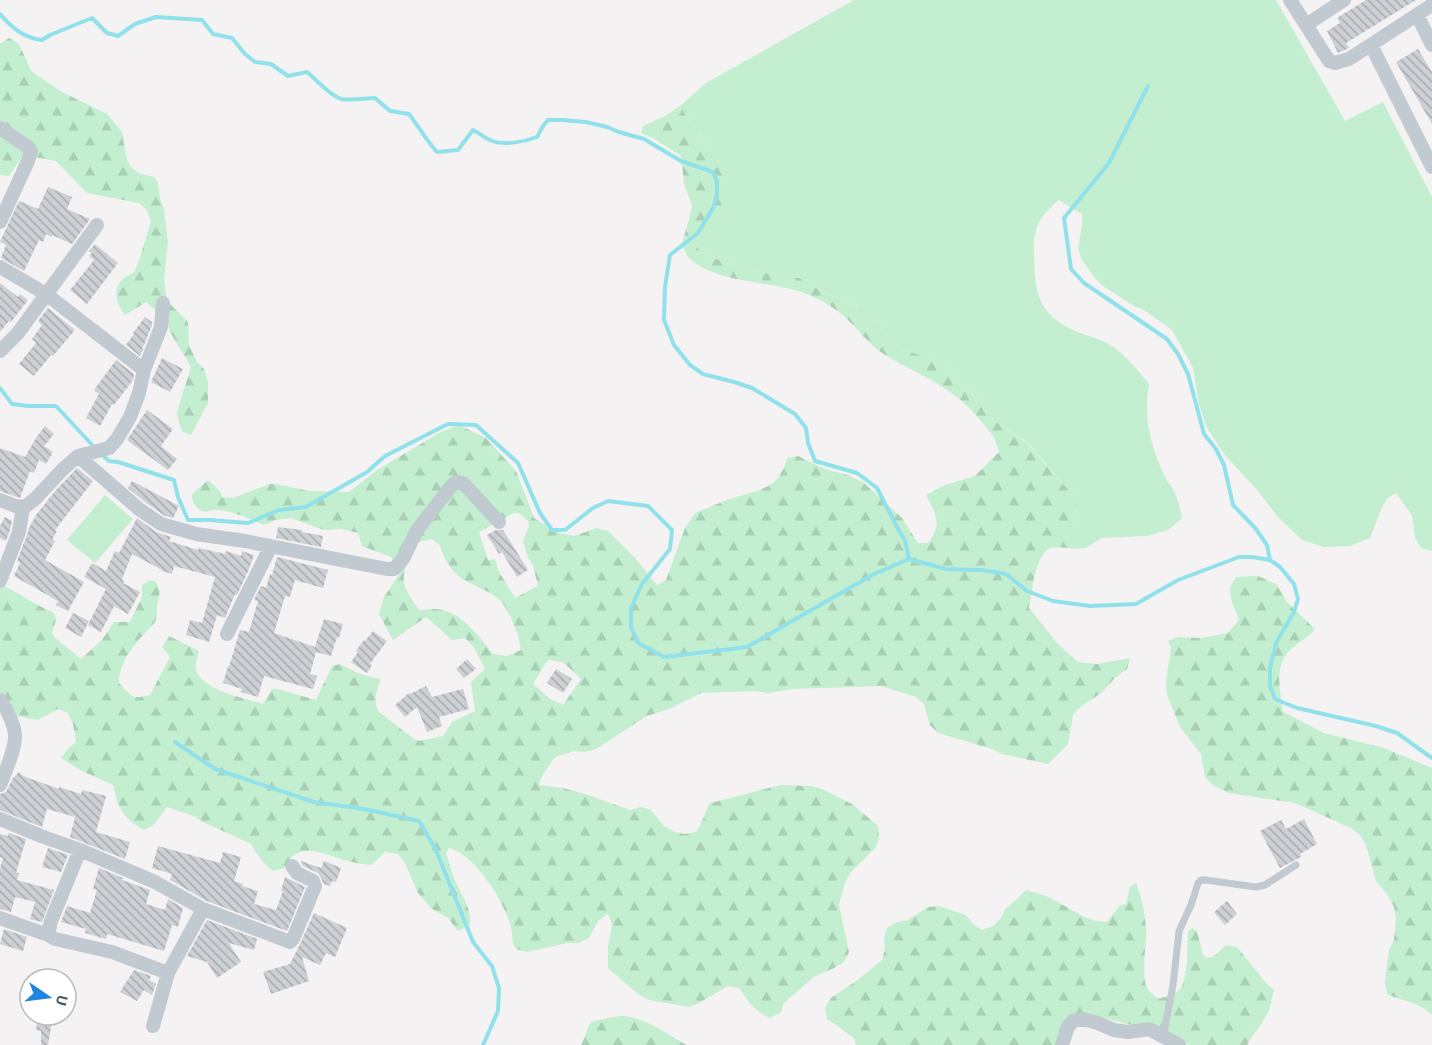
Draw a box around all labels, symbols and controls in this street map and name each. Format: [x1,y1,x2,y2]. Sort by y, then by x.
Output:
north arrow [18,967,78,1027]
text: U [53,993,71,1007]

